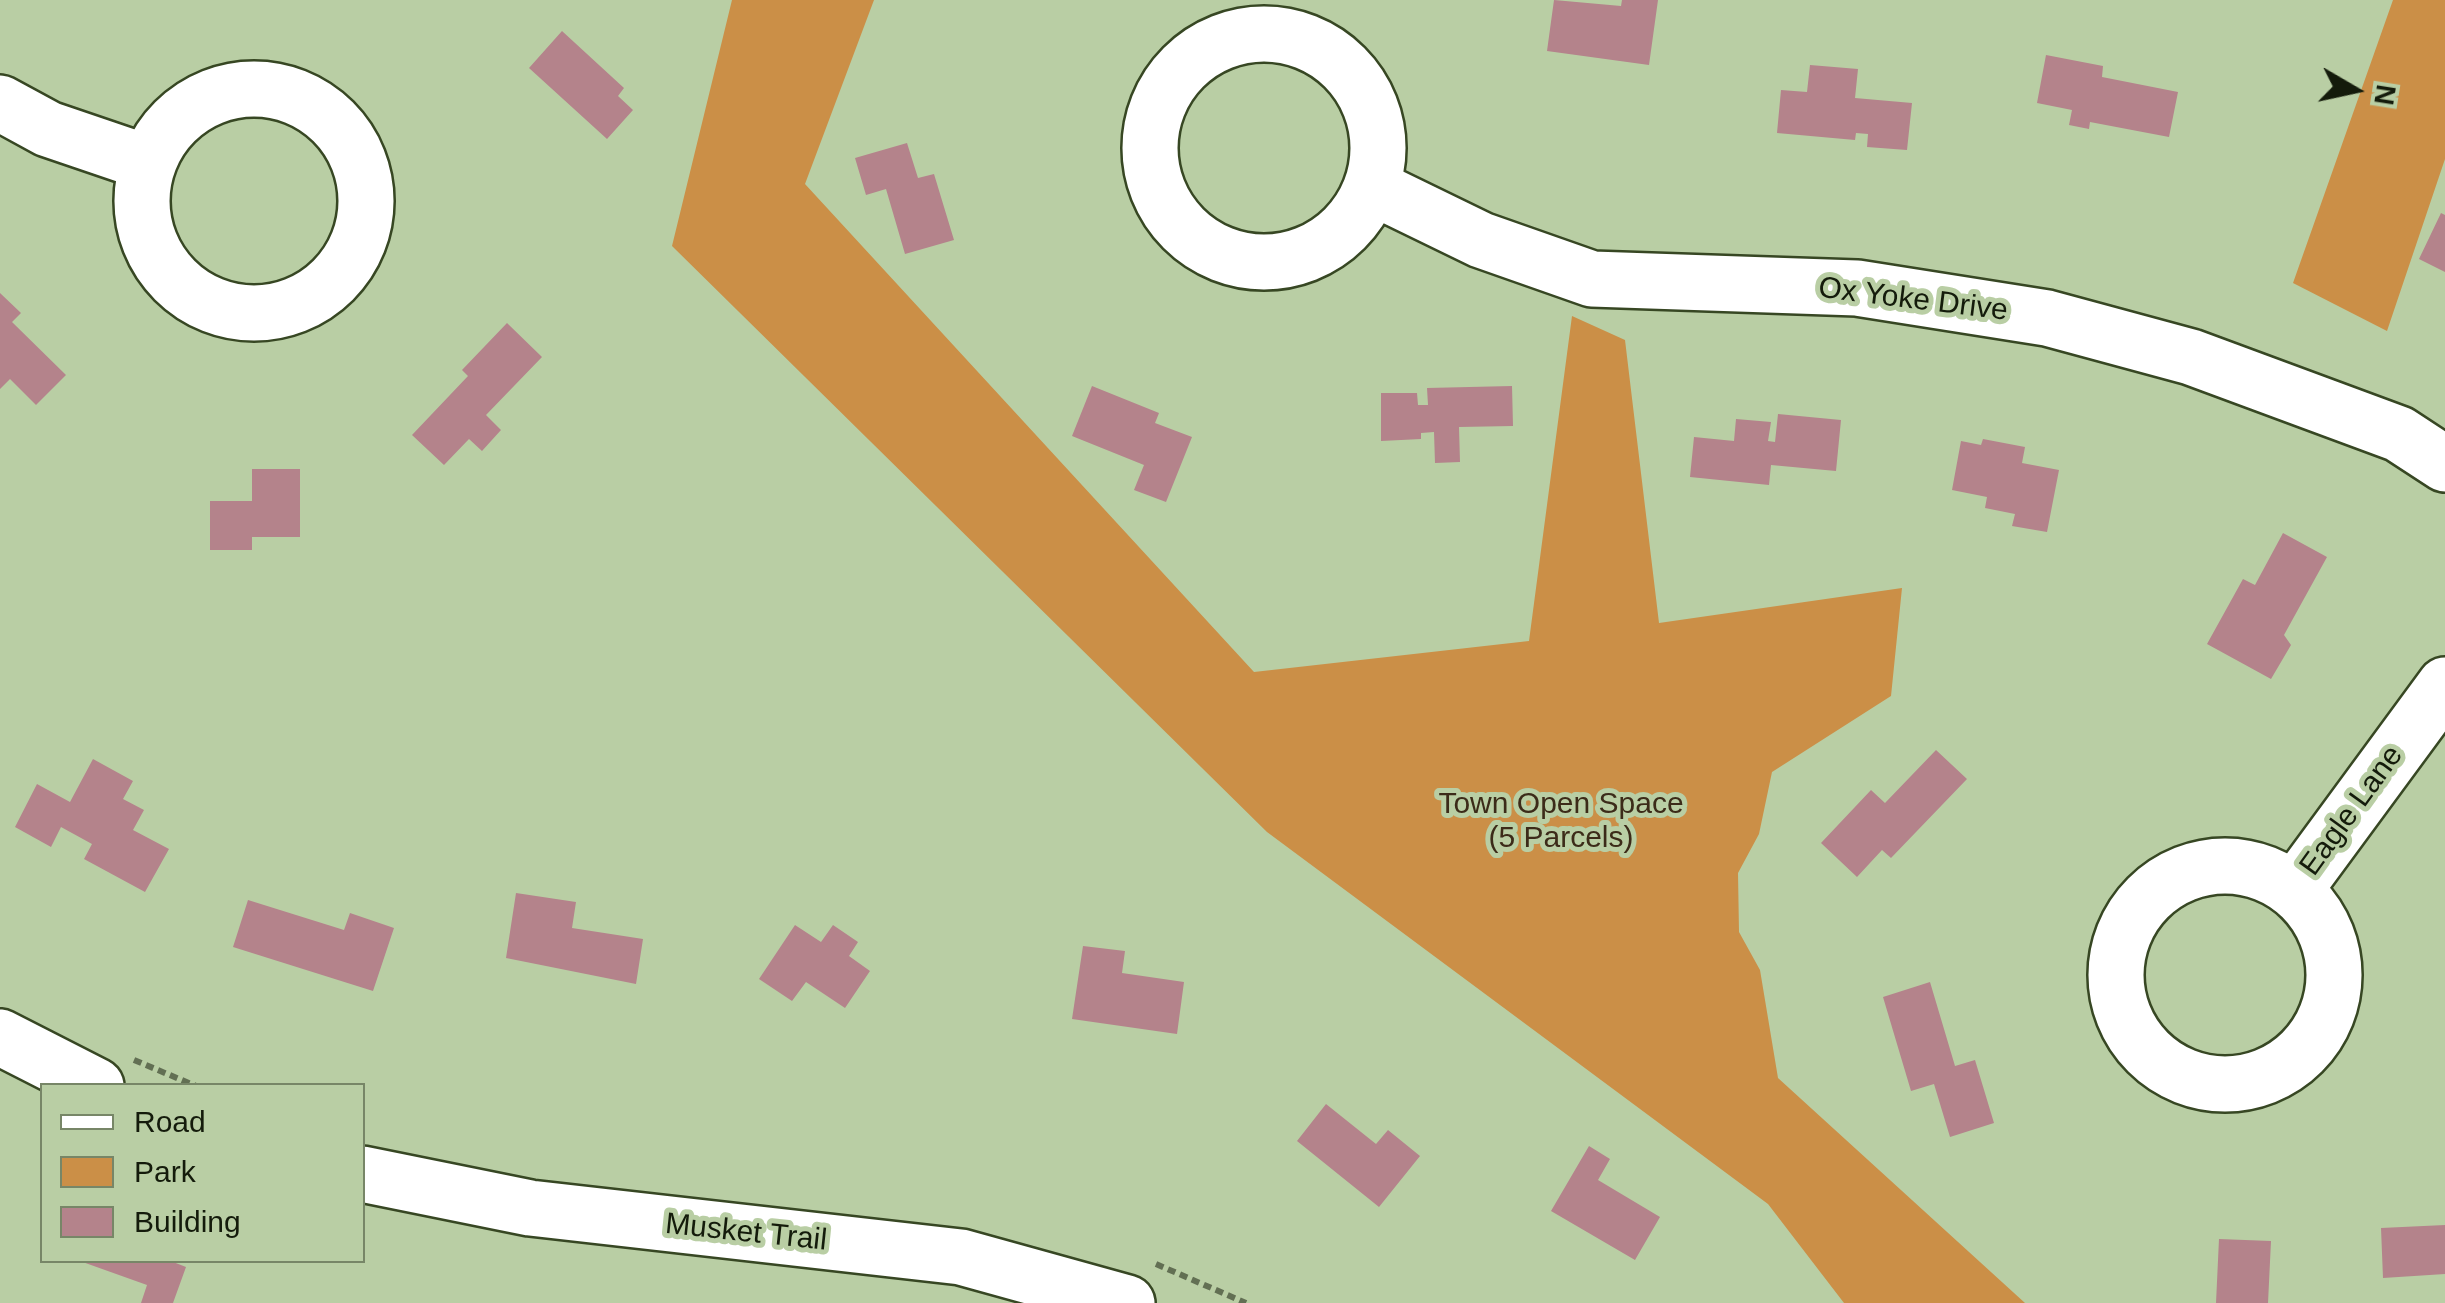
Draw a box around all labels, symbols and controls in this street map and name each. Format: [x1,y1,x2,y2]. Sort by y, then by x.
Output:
north arrow [2305,40,2405,140]
text: N [2368,82,2402,107]
street label: Ox Yoke Drive [1816,271,2010,329]
street label: Eagle Lane [2293,739,2411,883]
park label: Town Open Space (5 Parcels) [1438,787,1684,858]
legend [40,1083,365,1263]
text: Road [134,1105,206,1138]
text: Park [134,1155,196,1188]
text: Building [134,1205,241,1238]
street label: Musket Trail [663,1207,829,1259]

